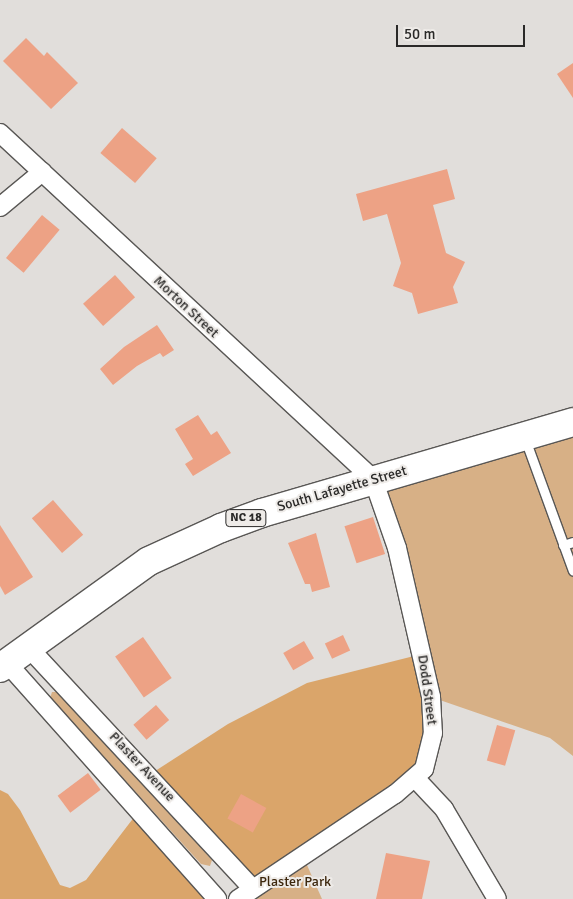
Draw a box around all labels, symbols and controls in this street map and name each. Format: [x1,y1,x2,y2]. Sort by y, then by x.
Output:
scale bar [398,15,527,47]
text: 50 m [404,25,435,43]
street label: Morton Street [150,272,222,342]
street label: South Lafayette Street [275,462,409,516]
road number: NC 18 [225,508,267,528]
street label: Dodd Street [414,654,440,726]
street label: Plaster Avenue [105,729,179,805]
park label: Plaster Park [259,874,331,890]

